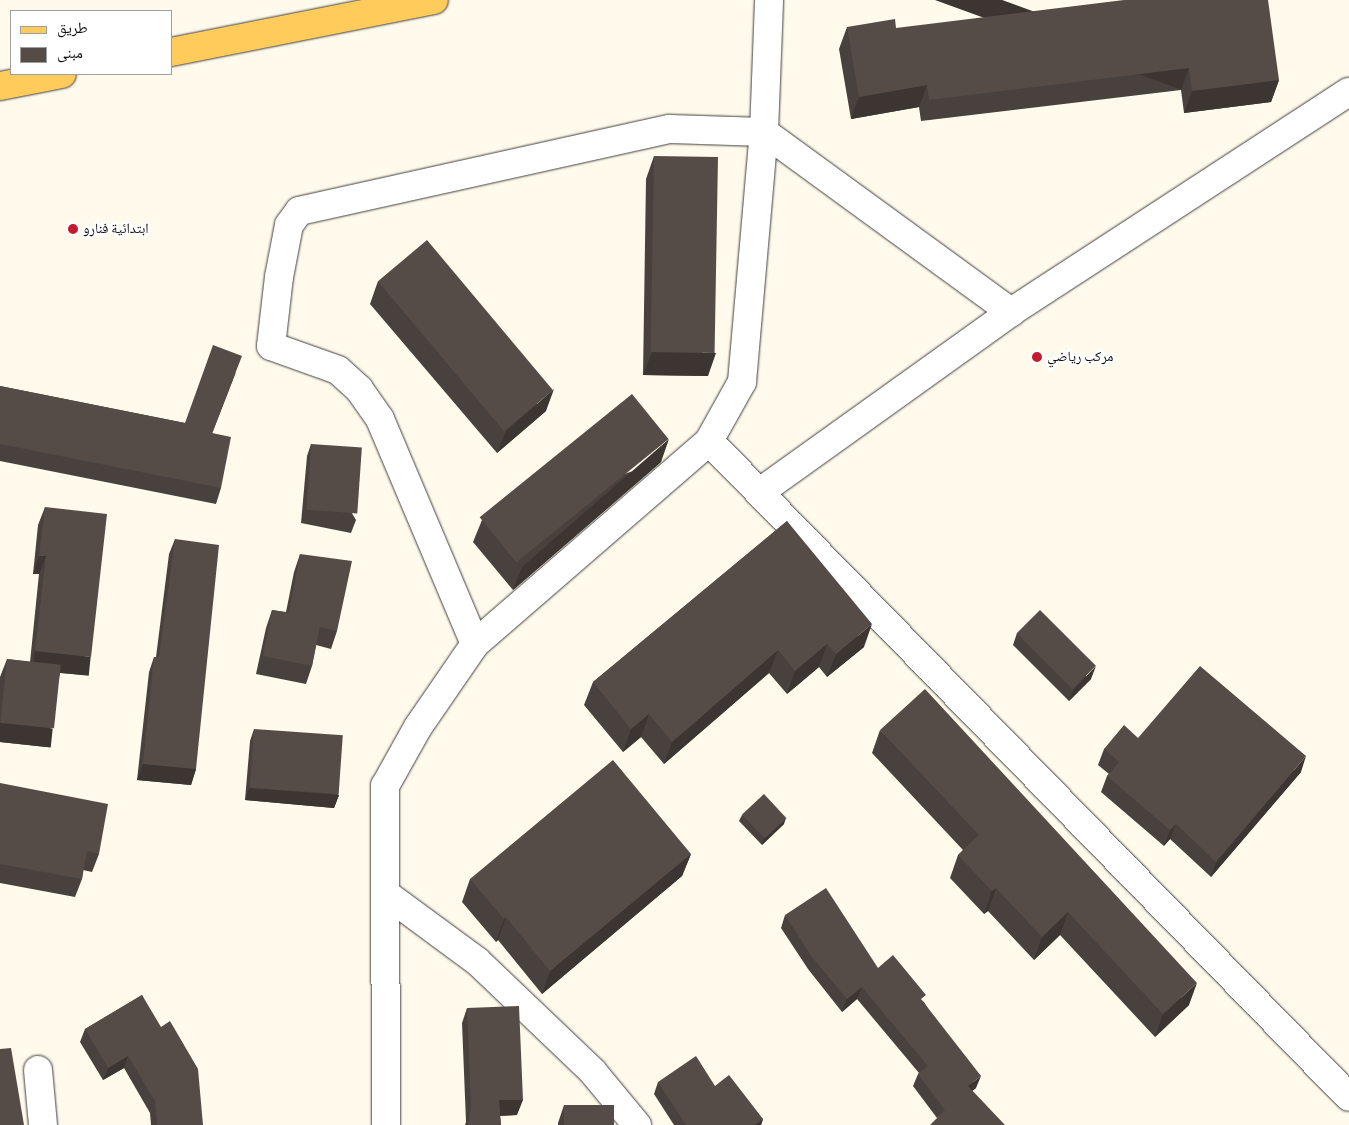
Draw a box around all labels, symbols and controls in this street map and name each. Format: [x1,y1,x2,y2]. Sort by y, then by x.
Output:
legend [10,10,172,75]
text: طريق [57,19,88,37]
text: مبنى [57,44,83,62]
place label: ابتدائية فنارو [83,221,149,237]
marker: ابتدائية فنارو [67,223,79,235]
place label: مركب رياضي [1047,349,1113,365]
marker: مركب رياضي [1031,351,1043,363]

